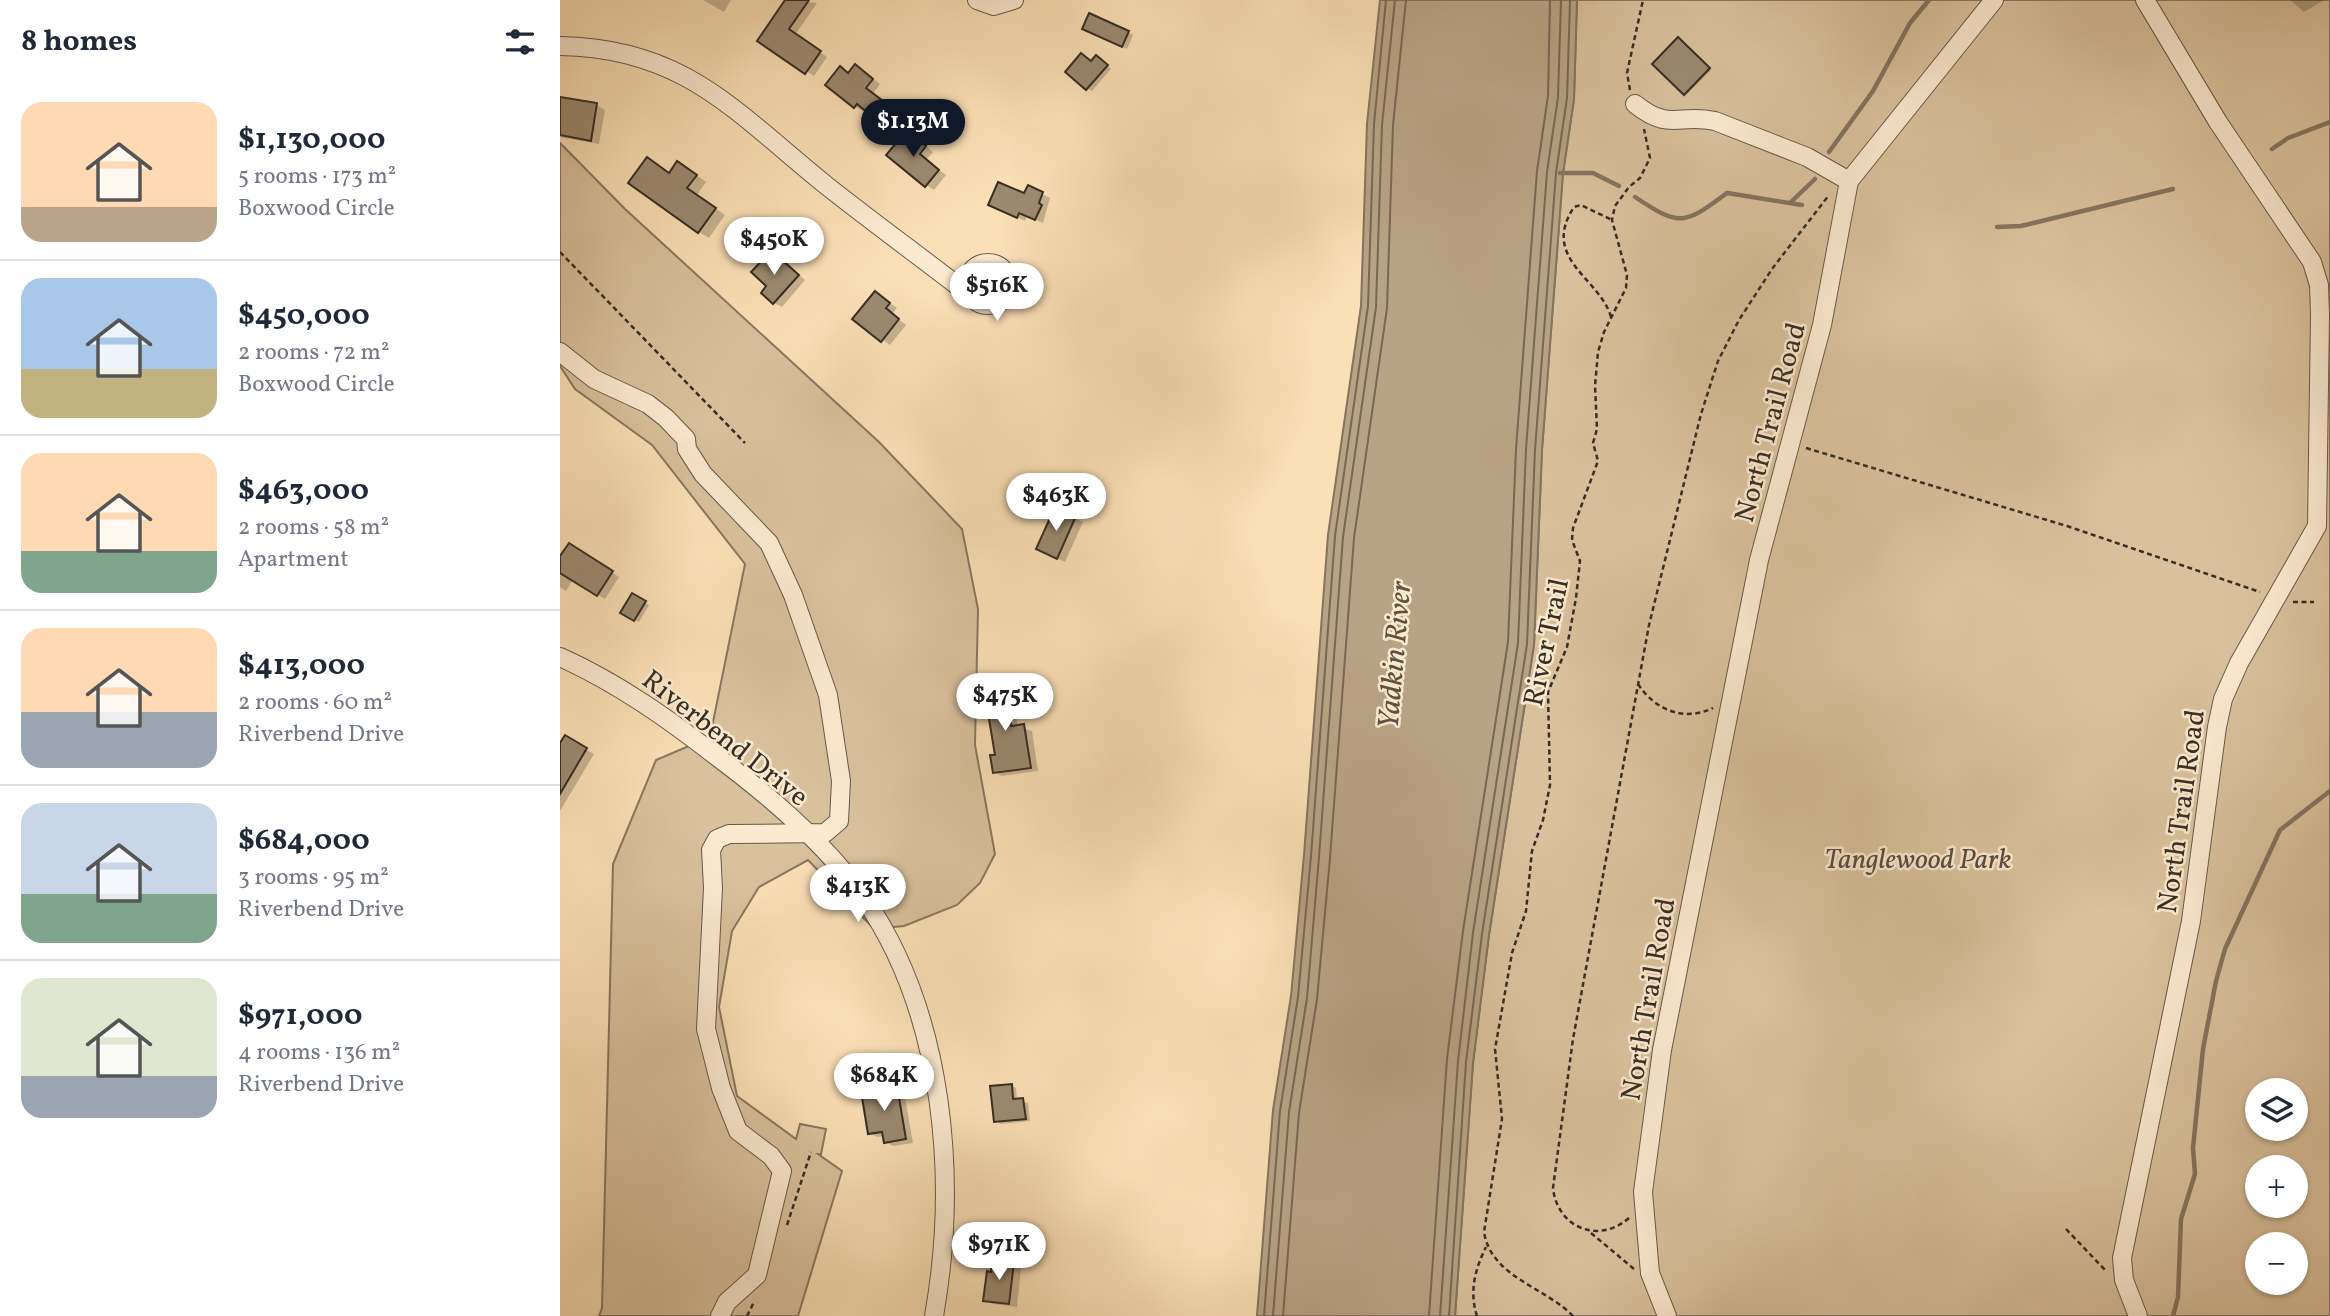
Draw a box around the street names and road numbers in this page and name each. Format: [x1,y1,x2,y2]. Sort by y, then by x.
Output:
street label: North Trail Road [1726,318,1817,527]
street label: River Trail [1515,575,1580,710]
street label: Riverbend Drive [633,661,816,817]
street label: North Trail Road [2149,707,2216,916]
street label: North Trail Road [1612,895,1686,1104]

